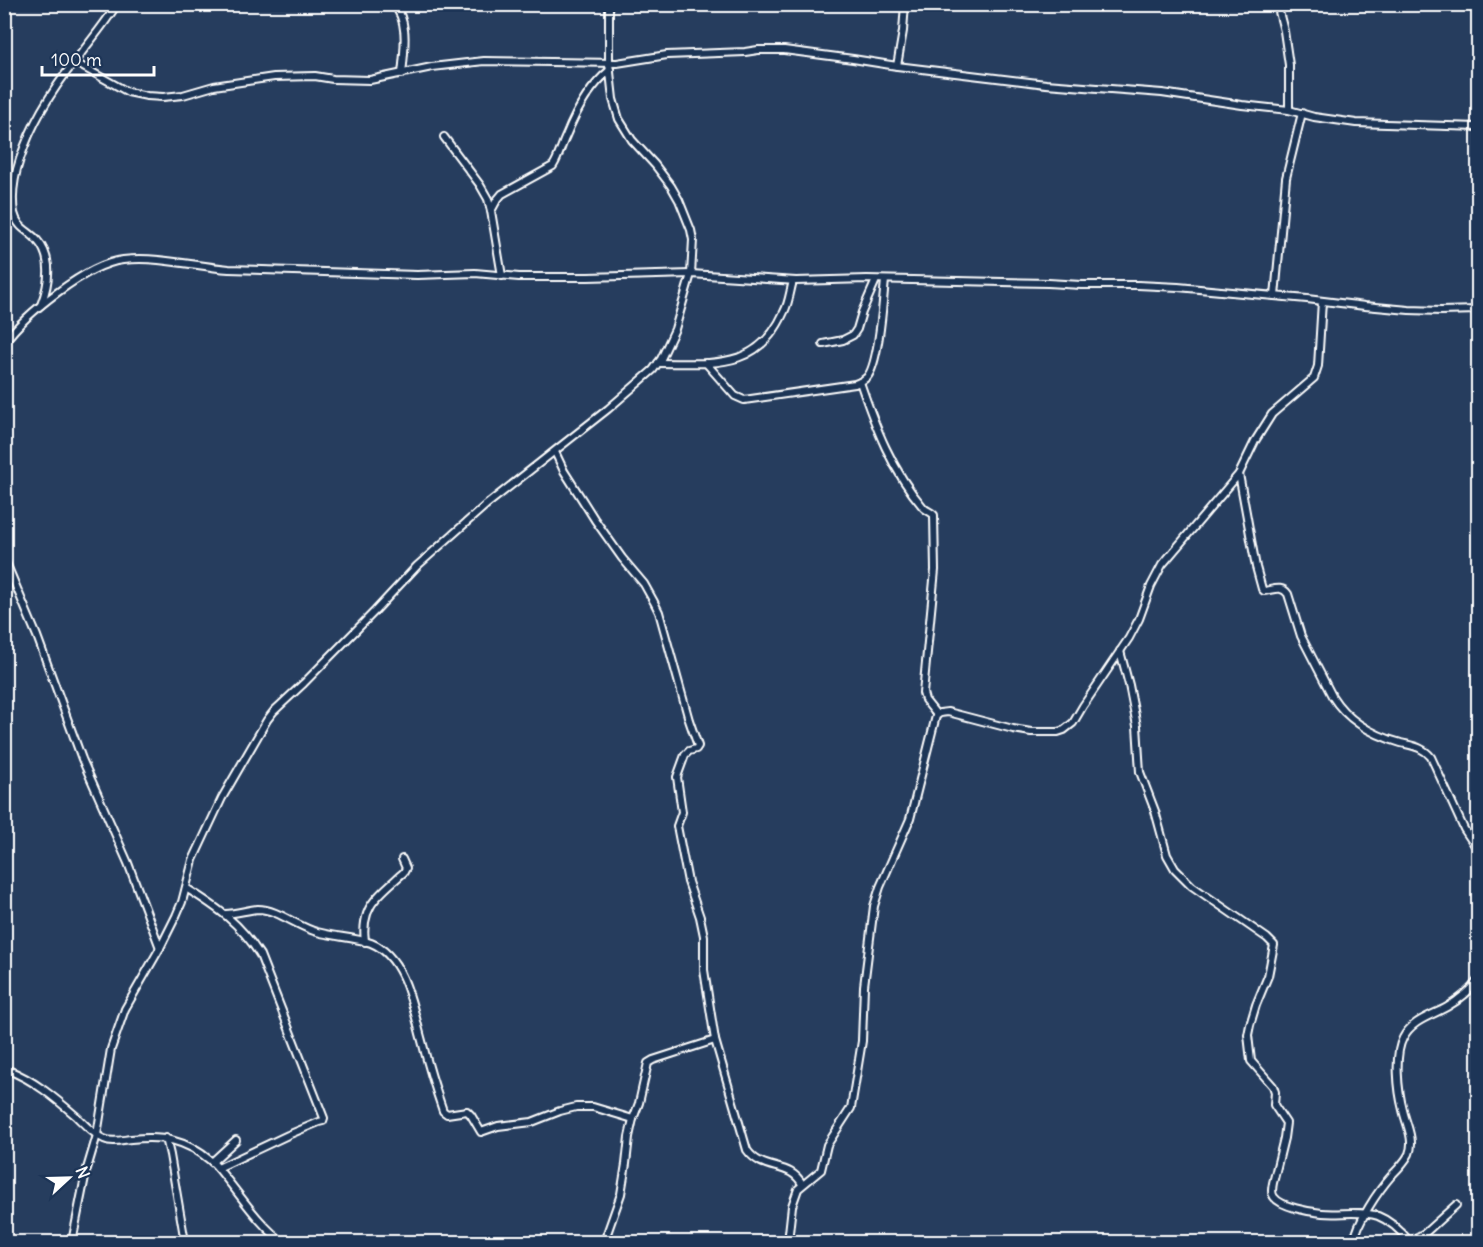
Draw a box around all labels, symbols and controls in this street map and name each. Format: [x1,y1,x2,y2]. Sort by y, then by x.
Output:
scale bar [42,39,154,77]
text: 100 m [51,48,102,71]
north arrow [39,1148,99,1208]
text: N [72,1164,94,1181]

